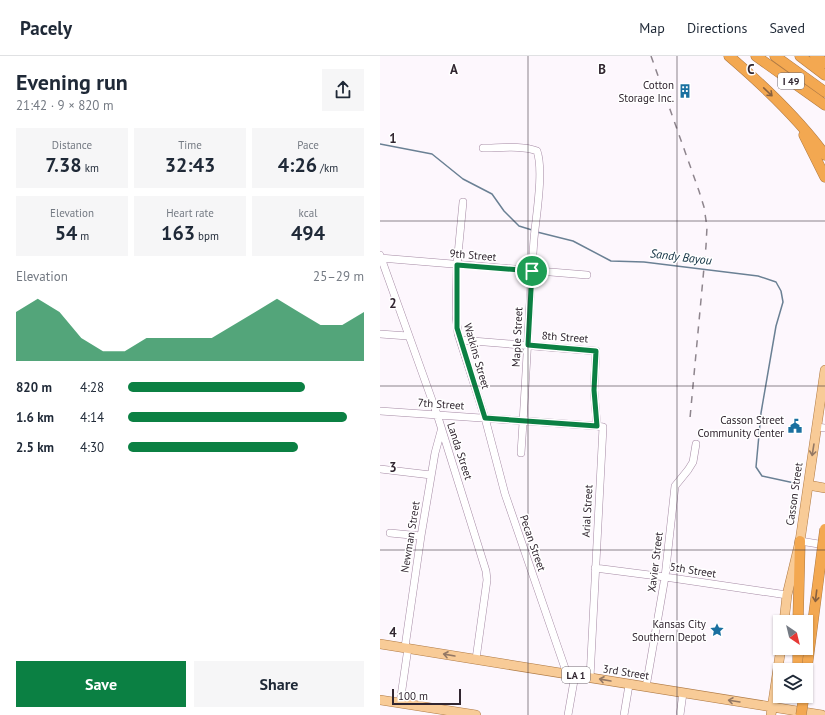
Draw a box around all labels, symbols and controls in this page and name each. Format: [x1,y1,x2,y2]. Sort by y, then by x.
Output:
text: Pacely [20,16,72,40]
text: Map [639,19,665,37]
text: Directions [687,19,747,37]
text: Saved [769,19,805,37]
text: A [450,61,458,78]
text: B [598,61,606,78]
text: C [747,61,755,78]
text: Evening run [16,68,128,96]
button: share [322,69,364,111]
road number: I 49 [778,73,804,89]
place label: Cotton Storage Inc. [618,78,674,105]
building icon: Cotton Storage Inc. [677,83,693,99]
one-way arrow [763,87,773,97]
text: 21:42 · 9 × 820 m [16,97,113,114]
text: 1 [389,130,397,147]
text: Distance [52,138,92,152]
text: Time [178,138,202,152]
text: Pace [297,138,319,152]
text: 7.38 [45,152,82,178]
text: 32:43 [165,152,215,178]
text: 4:26 [278,152,317,178]
text: km [82,161,99,175]
text: /km [317,161,338,175]
text: Elevation [50,206,94,220]
text: Heart rate [166,206,214,220]
text: kcal [299,206,317,220]
text: 54 [55,220,77,246]
text: 163 [161,220,195,246]
text: 494 [291,220,325,246]
text: m [77,229,89,243]
text: bpm [195,229,219,243]
water label: Sandy Bayou [649,245,713,268]
street label: 9th Street [449,246,497,264]
pin [515,254,549,288]
icon: arrive [521,260,543,282]
text: Elevation [16,268,68,285]
text: 25–29 m [313,268,364,285]
text: 2 [389,295,397,312]
street label: Maple Street [508,306,526,367]
street label: Watkins Street [461,322,493,391]
street label: 8th Street [541,328,589,346]
text: 820 m [16,379,52,396]
text: 4:28 [80,379,104,396]
street label: 7th Street [417,395,465,413]
text: 1.6 km [16,409,54,426]
text: 4:14 [80,409,104,426]
place label: Casson Street Community Center [698,413,784,440]
public building icon: Casson Street Community Center [787,418,803,434]
street label: Landa Street [444,421,476,482]
text: 2.5 km [16,439,54,456]
text: 4:30 [80,439,104,456]
one-way arrow [809,443,817,456]
text: 3 [389,459,397,476]
street label: Casson Street [783,461,805,527]
street label: Arial Street [579,484,595,538]
street label: Newman Street [397,500,423,574]
street label: Pecan Street [517,513,549,573]
street label: Xavier Street [644,531,666,593]
street label: 5th Street [669,559,717,581]
one-way arrow [812,589,820,602]
north arrow [773,615,813,655]
map controls [773,615,813,703]
place label: Kansas City Southern Depot [632,617,707,644]
place icon: Kansas City Southern Depot [709,622,725,638]
text: 4 [389,624,397,641]
one-way arrow [443,651,456,659]
button: Save [16,661,186,707]
button: Share [194,661,364,707]
street label: 3rd Street [602,661,650,683]
button: layers [773,663,813,703]
road number: LA 1 [562,667,590,683]
one-way arrow [599,676,612,684]
scale bar [392,687,461,706]
text: 100 m [398,689,428,703]
one-way arrow [728,697,741,705]

